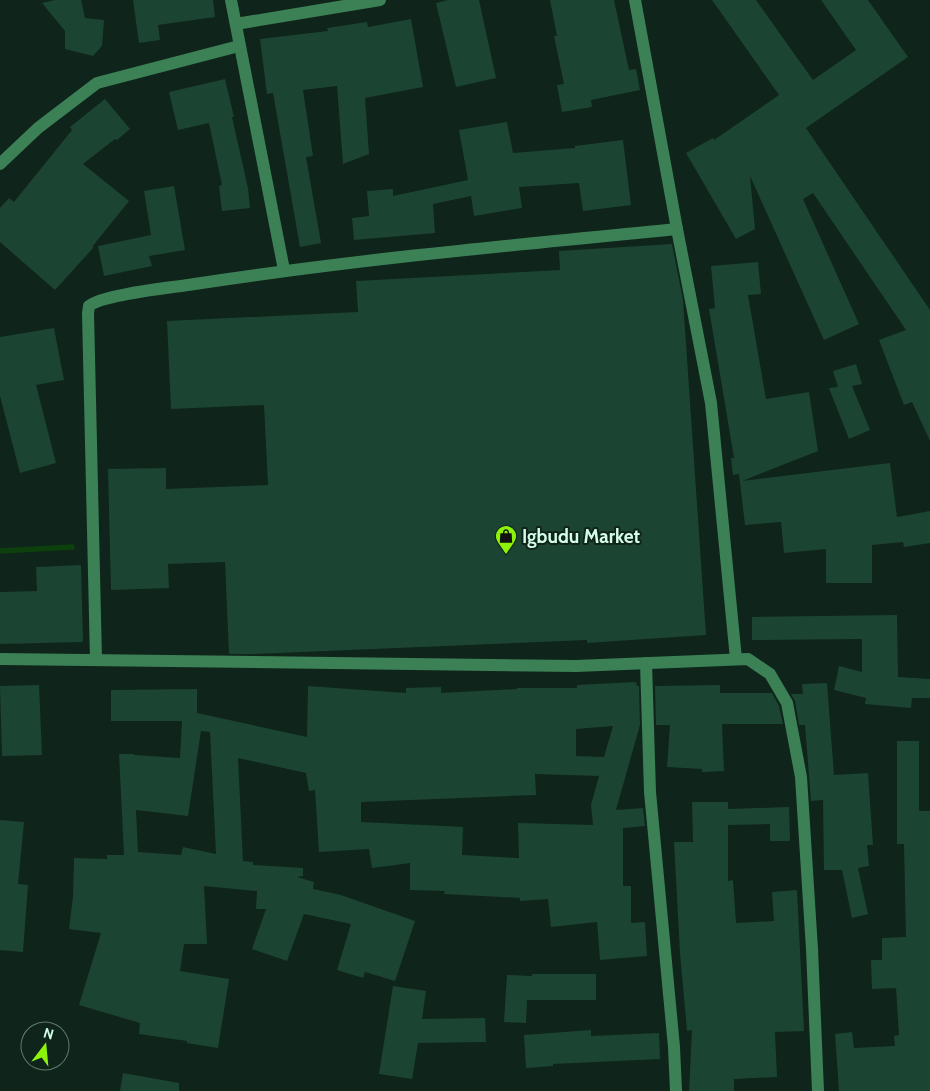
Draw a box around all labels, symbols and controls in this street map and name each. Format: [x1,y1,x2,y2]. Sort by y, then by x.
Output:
shop icon: Igbudu Market [494,524,518,555]
place label: Igbudu Market [522,525,641,548]
north arrow [20,1021,70,1071]
text: N [41,1023,56,1044]

